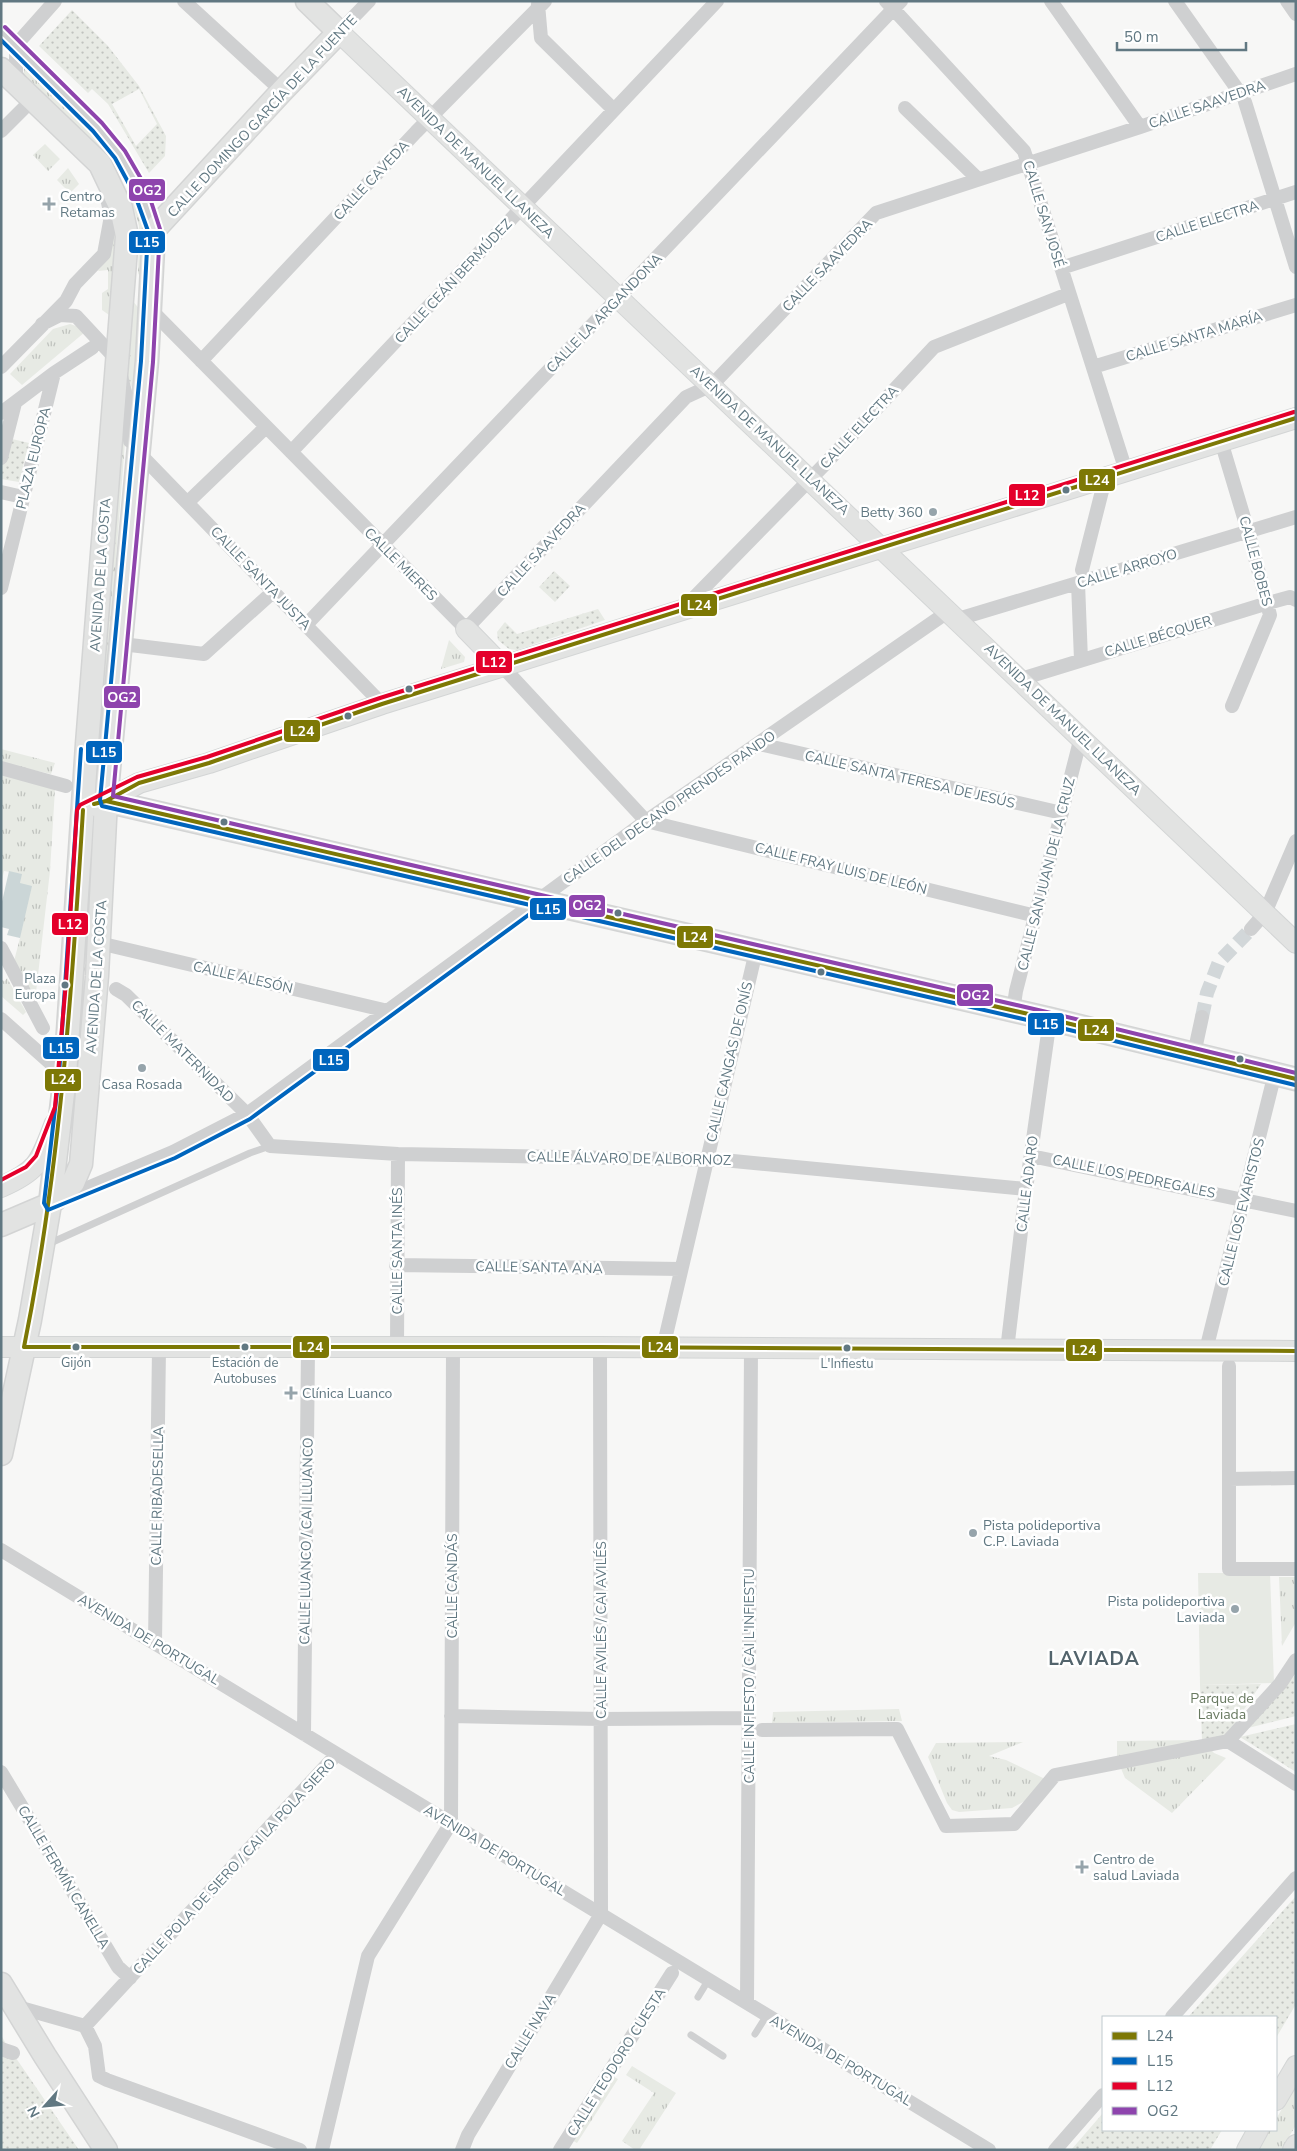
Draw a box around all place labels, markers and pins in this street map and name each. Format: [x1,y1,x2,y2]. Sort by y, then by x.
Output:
place label: Centro Retamas [60,187,115,222]
marker: Centro Retamas [42,197,56,211]
unlabelled marker [1061,485,1071,495]
place label: Betty 360 [860,503,923,522]
marker: Betty 360 [927,506,939,518]
unlabelled marker [404,684,414,694]
unlabelled marker [343,711,353,721]
unlabelled marker [219,817,229,827]
unlabelled marker [613,908,623,918]
unlabelled marker [816,967,826,977]
place label: Plaza Europa [15,970,56,1004]
marker: Plaza Europa [60,980,70,990]
unlabelled marker [1235,1054,1245,1064]
marker: Casa Rosada [136,1062,148,1074]
place label: Casa Rosada [101,1075,183,1094]
marker: Gijón [71,1342,81,1352]
marker: Estación de Autobuses [240,1342,250,1352]
marker: L'Infiestu [842,1343,852,1353]
place label: Gijón [61,1354,91,1372]
place label: Estación de Autobuses [212,1354,278,1388]
place label: L'Infiestu [821,1355,873,1373]
place label: Clínica Luanco [302,1384,392,1403]
marker: Clínica Luanco [284,1386,298,1400]
place label: Pista polideportiva C.P. Laviada [983,1516,1101,1551]
marker: Pista polideportiva C.P. Laviada [967,1527,979,1539]
place label: Pista polideportiva Laviada [1107,1592,1225,1627]
marker: Pista polideportiva Laviada [1229,1603,1241,1615]
place label: Centro de salud Laviada [1093,1850,1179,1885]
marker: Centro de salud Laviada [1075,1860,1089,1874]

